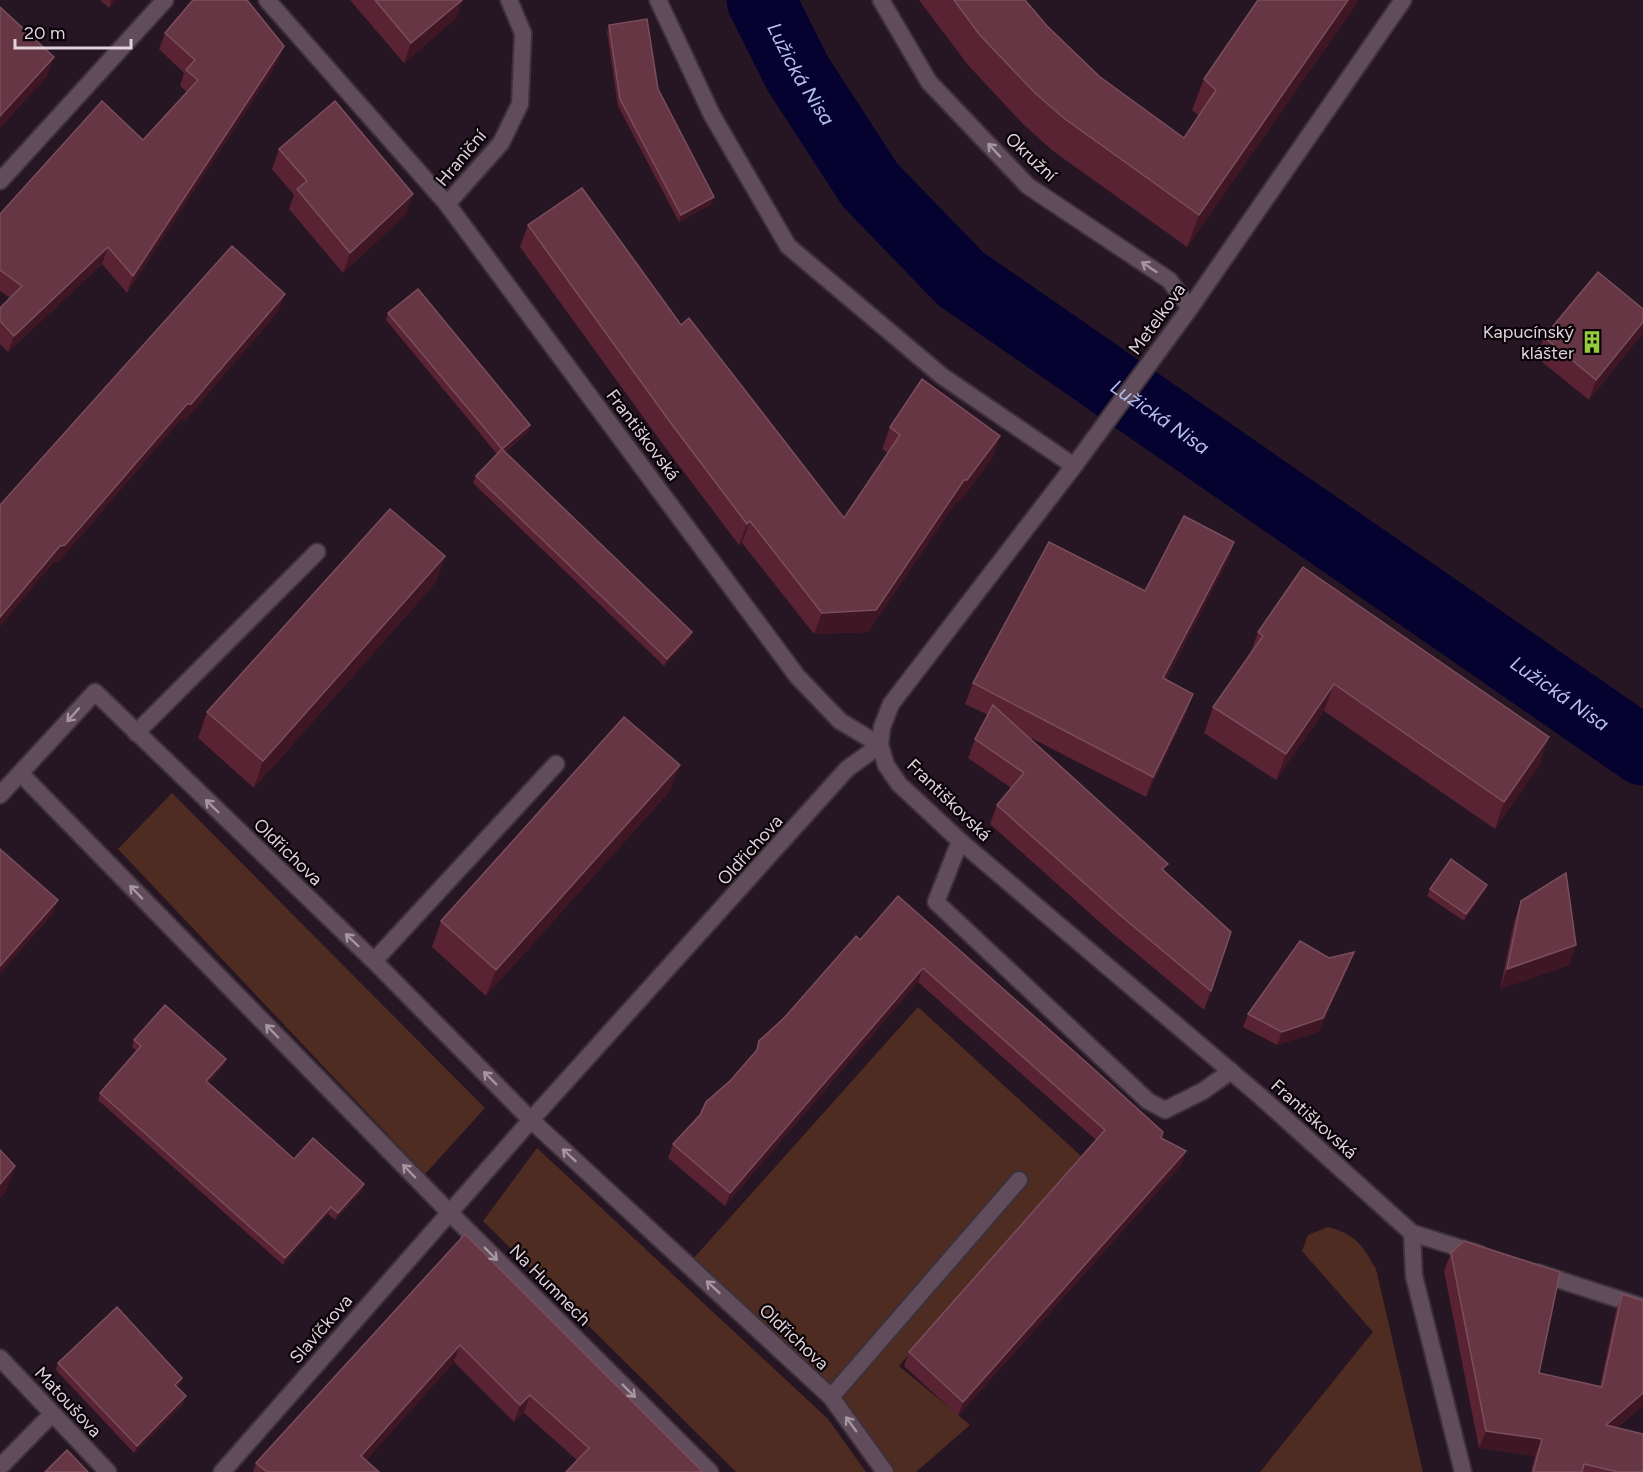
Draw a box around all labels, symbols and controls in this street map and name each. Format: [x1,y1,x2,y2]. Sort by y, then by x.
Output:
scale bar [15,12,130,50]
water label: Lužická Nisa [762,19,840,130]
text: 20 m [24,22,65,44]
street label: Hraniční [431,125,491,191]
street label: Okružní [1001,128,1062,187]
one-way arrow [987,143,1001,158]
one-way arrow [1142,261,1158,273]
street label: Metelkova [1124,279,1190,359]
place label: Kapucínský klášter [1483,321,1575,364]
building icon: Kapucínský klášter [1579,329,1605,355]
water label: Lužická Nisa [1106,374,1214,459]
street label: Františkovská [602,385,684,485]
water label: Lužická Nisa [1506,651,1614,736]
one-way arrow [66,707,80,722]
street label: Františkovská [902,754,996,846]
one-way arrow [204,798,219,813]
street label: Oldřichova [713,810,787,890]
street label: Oldřichova [249,814,327,890]
one-way arrow [129,884,144,899]
one-way arrow [345,933,360,948]
one-way arrow [265,1024,280,1039]
one-way arrow [483,1071,498,1086]
street label: Františkovská [1266,1075,1362,1163]
one-way arrow [562,1148,577,1162]
one-way arrow [401,1163,416,1178]
street label: Na Humnech [505,1240,595,1330]
one-way arrow [484,1246,498,1261]
one-way arrow [705,1280,720,1295]
street label: Slavíčkova [285,1290,357,1368]
street label: Oldřichova [755,1299,833,1375]
street label: Matoušova [30,1362,106,1442]
one-way arrow [622,1384,637,1399]
one-way arrow [844,1417,857,1433]

